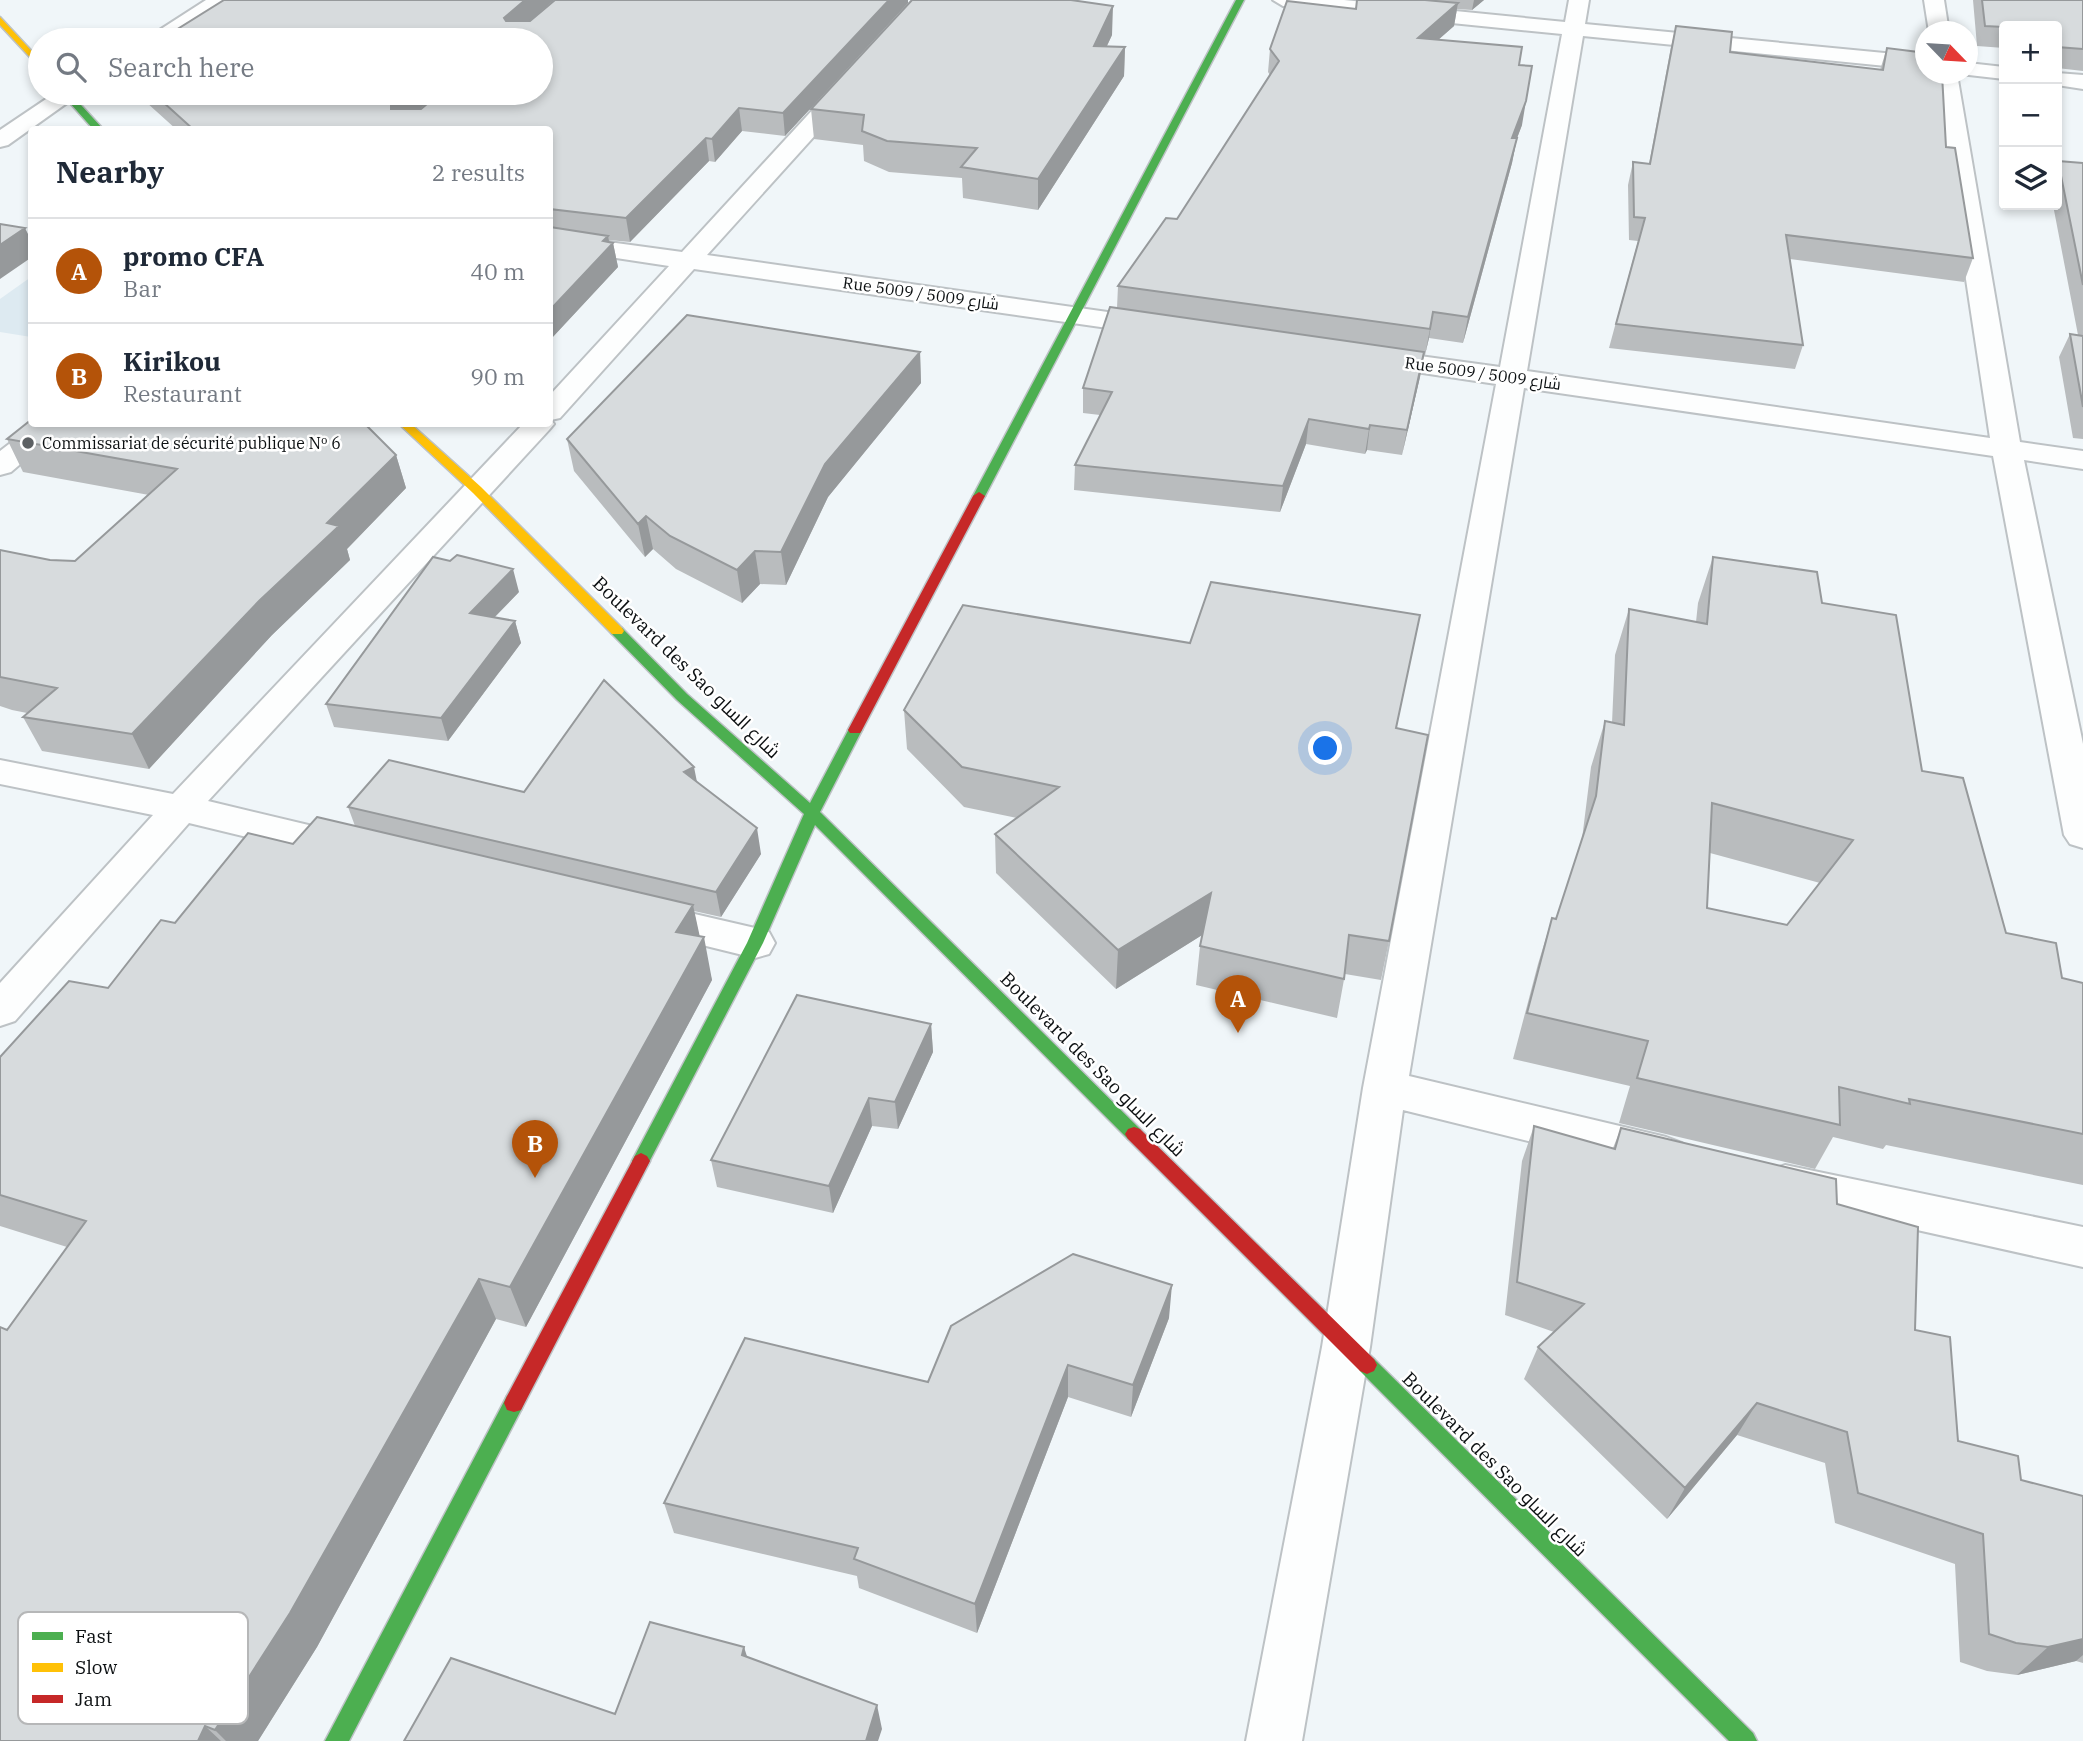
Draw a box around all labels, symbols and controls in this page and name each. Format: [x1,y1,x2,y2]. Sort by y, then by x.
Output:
north arrow [1915,21,1978,84]
map controls [1999,21,2062,210]
button: + [1999,21,2062,84]
search box [28,28,553,105]
icon: search [52,48,90,86]
text: Search here [108,50,254,84]
button: − [1999,84,2062,147]
button: layers [1999,147,2062,210]
text: Nearby [56,152,164,191]
text: 2 results [432,157,525,187]
text: promo CFA [123,239,264,273]
text: A [71,256,87,286]
text: 40 m [470,256,525,286]
street label: Rue 5009 / شارع 5009 [841,272,1000,316]
text: Bar [123,273,161,303]
text: Kirikou [123,344,221,378]
street label: Rue 5009 / شارع 5009 [1403,352,1562,396]
text: B [71,361,87,391]
text: 90 m [470,361,525,391]
text: Restaurant [123,378,242,408]
place label: Commissariat de sécurité publique Nº 6 [42,433,341,453]
marker: Commissariat de sécurité publique Nº 6 [20,435,36,451]
street label: Boulevard des Sao شارع الساو [587,571,786,764]
your location [1308,731,1342,765]
street label: Boulevard des Sao شارع الساو [994,967,1190,1163]
pin: A [1215,975,1261,1033]
pin: B [512,1120,558,1178]
street label: Boulevard des Sao شارع الساو [1396,1367,1592,1563]
legend [18,1612,248,1724]
text: Fast [75,1624,113,1648]
text: Slow [75,1655,117,1679]
text: Jam [75,1687,112,1711]

